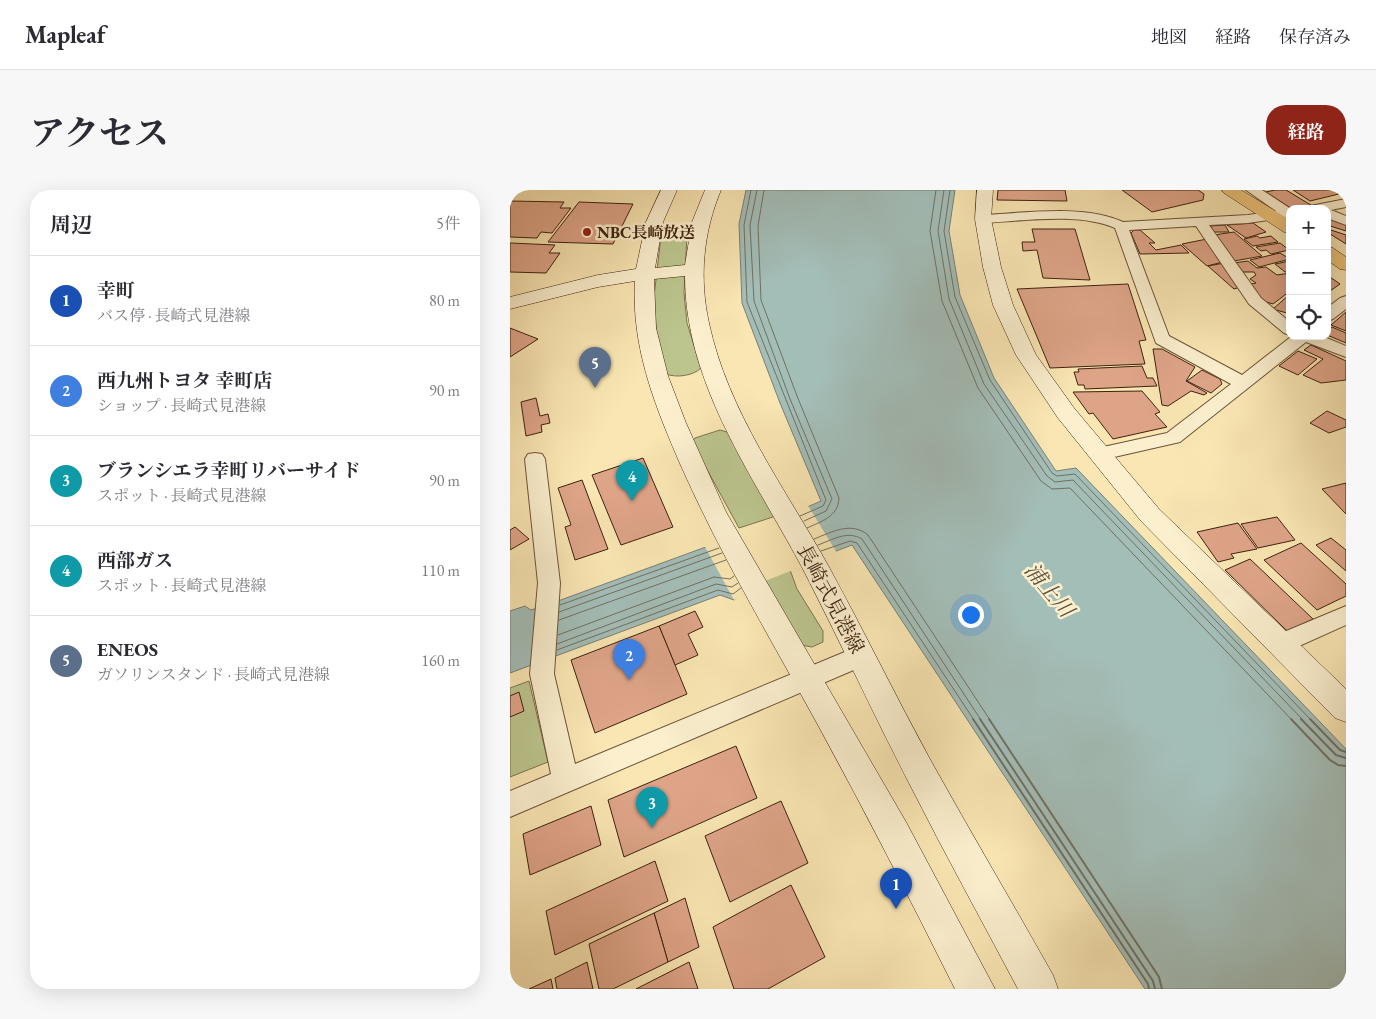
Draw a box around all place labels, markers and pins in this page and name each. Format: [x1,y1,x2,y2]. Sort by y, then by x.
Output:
place label: NBC長崎放送 [597,222,695,243]
marker: NBC長崎放送 [581,226,593,238]
pin: 5 [579,347,611,388]
pin: 4 [616,460,648,501]
pin: 2 [613,639,645,680]
pin: 3 [636,787,668,828]
pin: 1 [880,868,912,909]

